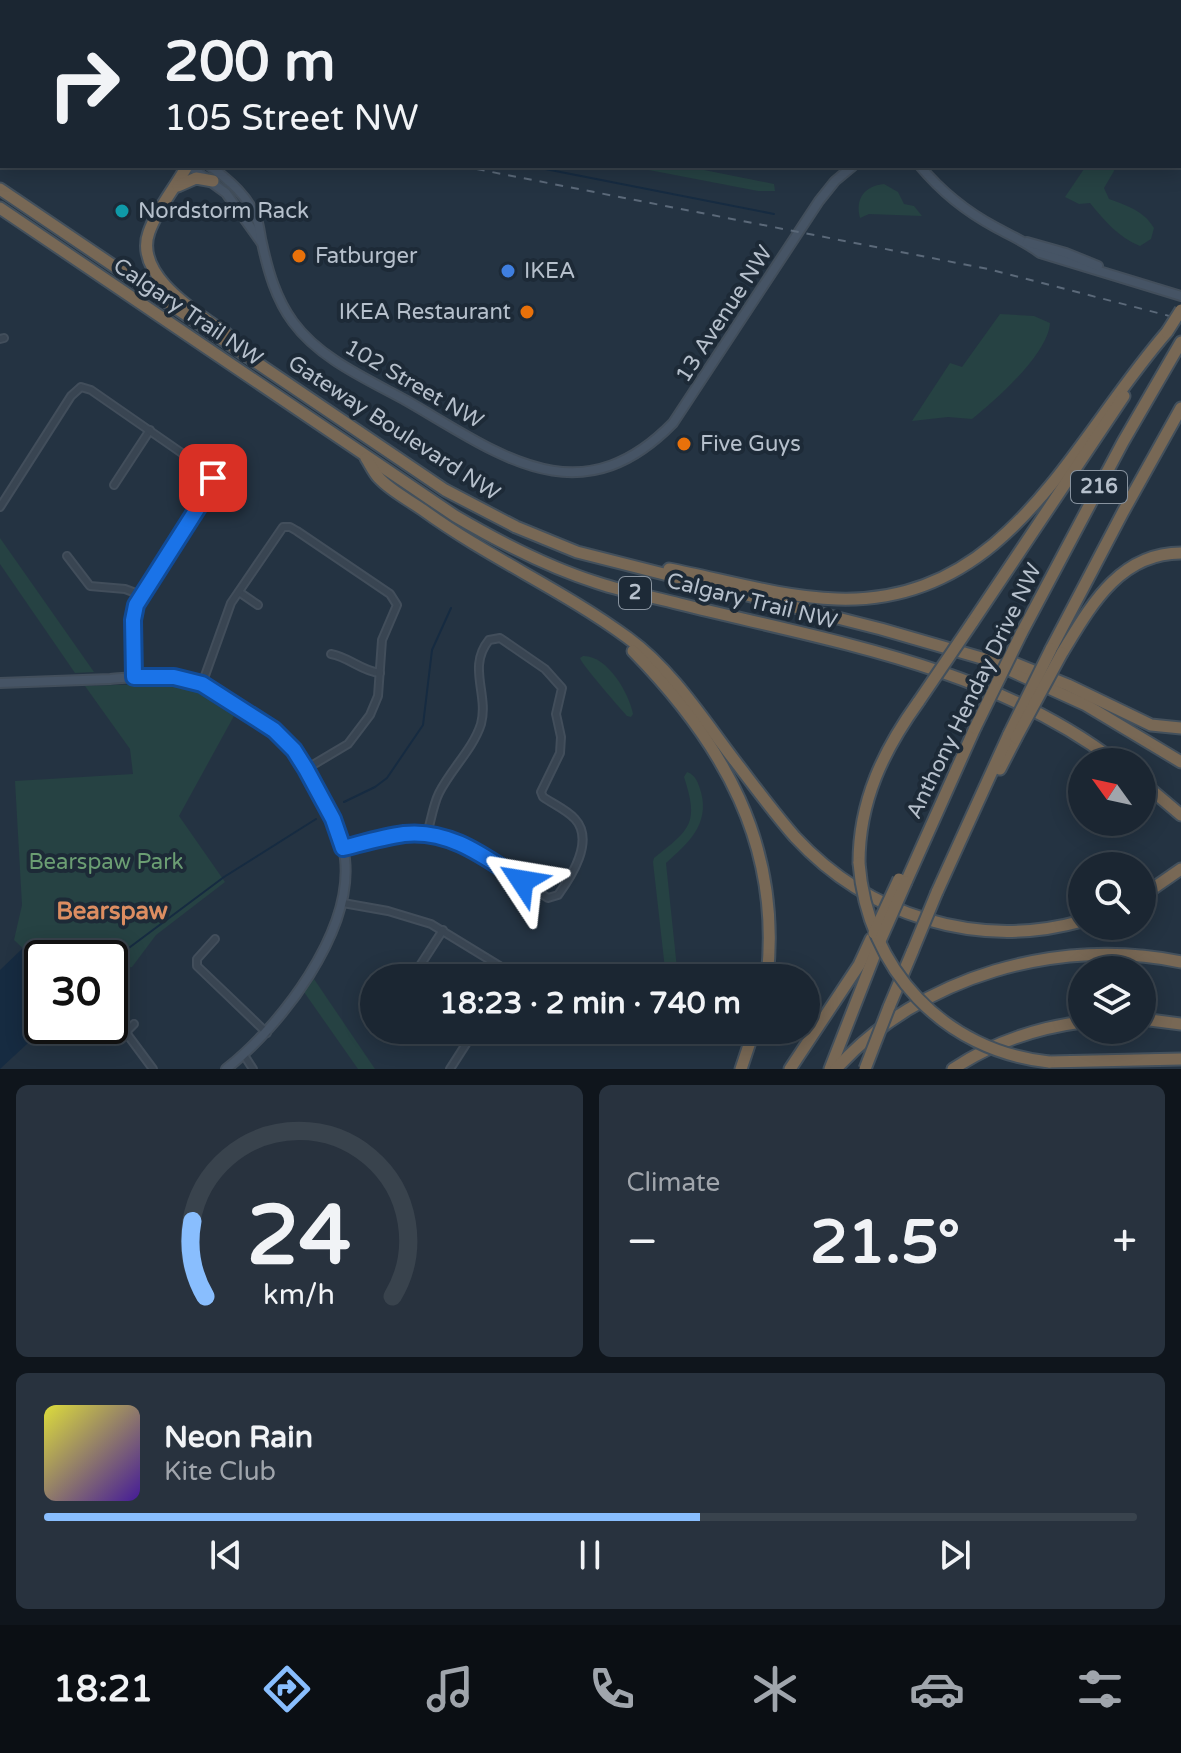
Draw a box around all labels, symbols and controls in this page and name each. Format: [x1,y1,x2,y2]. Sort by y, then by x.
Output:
text: 200 m [164,29,335,96]
icon: right [32,32,136,136]
text: 105 Street NW [164,97,419,140]
place label: Nordstorm Rack [138,198,309,224]
marker: Nordstorm Rack [113,202,131,220]
street label: 13 Avenue NW [670,241,778,387]
place label: Fatburger [315,243,418,269]
marker: Fatburger [290,247,308,265]
street label: Calgary Trail NW [108,252,268,372]
place label: IKEA [524,258,575,284]
marker: IKEA [499,262,517,280]
place label: IKEA Restaurant [339,299,511,325]
marker: IKEA Restaurant [518,303,536,321]
street label: 102 Street NW [340,334,488,434]
street label: Gateway Boulevard NW [283,350,505,506]
place label: Five Guys [700,431,801,457]
marker: Five Guys [675,435,693,453]
pin [179,444,247,512]
icon: arrive [191,456,235,500]
road number: 216 [1071,471,1127,503]
street label: Anthony Henday Drive NW [901,559,1047,823]
street label: Calgary Trail NW [664,567,840,635]
road number: 2 [619,577,651,609]
north arrow [1068,748,1156,836]
map controls [1068,748,1156,1044]
position arrow [480,839,564,923]
park label: Bearspaw Park [28,849,184,875]
button: search [1068,852,1156,940]
district label: Bearspaw [56,897,168,926]
speed limit sign: 30 [24,940,128,1044]
button: layers [1068,956,1156,1044]
text: 18:23 · 2 min · 740 m [439,985,741,1022]
text: Climate [627,1167,720,1198]
text: 24 [247,1187,351,1287]
text: 21.5° [810,1207,960,1279]
text: − [627,1216,658,1269]
text: + [1112,1216,1137,1269]
text: km/h [263,1278,335,1312]
text: Neon Rain [164,1419,313,1456]
text: Kite Club [164,1456,276,1487]
icon: previous [204,1533,248,1577]
icon: pause [568,1533,612,1577]
icon: next [933,1533,977,1577]
icon: directions [259,1661,315,1717]
icon: music [422,1661,478,1717]
icon: phone [584,1661,640,1717]
icon: climate [747,1661,803,1717]
icon: car [909,1661,965,1717]
icon: filters [1072,1661,1128,1717]
text: 18:21 [53,1668,153,1711]

